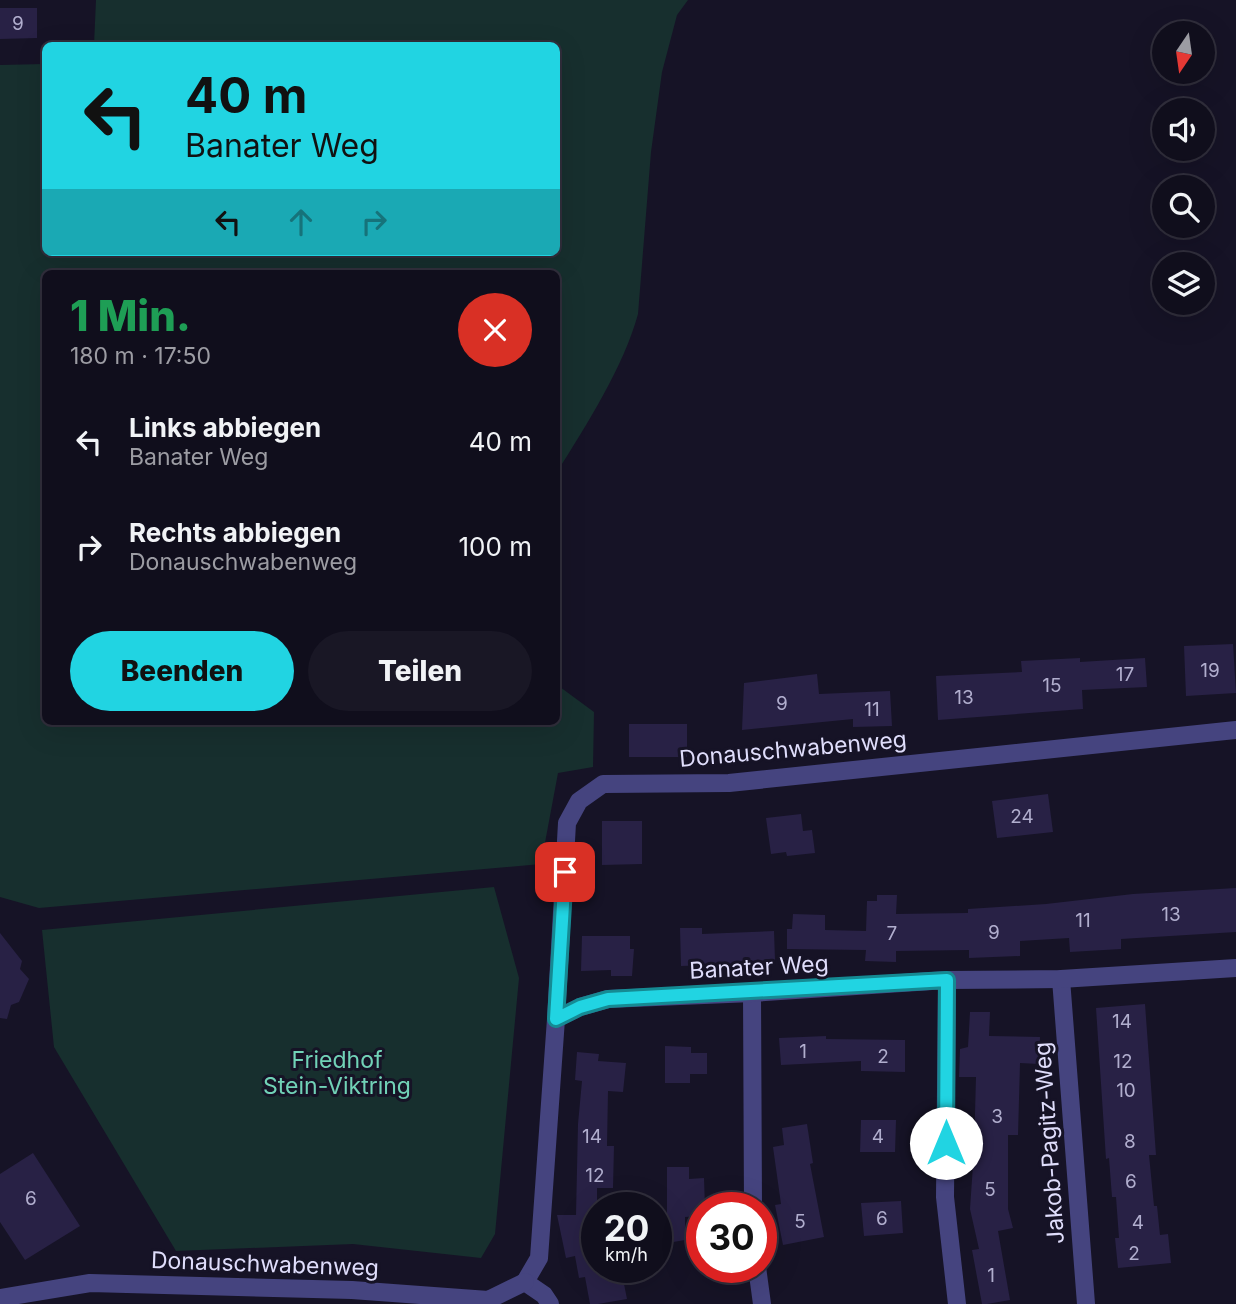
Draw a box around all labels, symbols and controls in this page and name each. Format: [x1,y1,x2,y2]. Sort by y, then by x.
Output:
house number: 9 [12,12,24,35]
north arrow [1152,21,1214,84]
map controls [1152,21,1215,315]
text: 40 m [185,66,308,125]
icon: left [70,70,161,161]
button: sound [1152,98,1215,161]
text: Banater Weg [185,126,379,165]
button: search [1152,175,1215,238]
icon: left [209,203,247,241]
icon: ahead [282,203,320,241]
icon: right [355,203,393,241]
button: layers [1152,252,1215,315]
text: 1 Min. [70,290,191,341]
button: close [458,293,532,367]
text: 180 m · 17:50 [70,342,211,370]
text: Links abbiegen [129,412,321,443]
icon: left [70,423,108,461]
text: 40 m [469,426,532,457]
text: Banater Weg [129,443,268,471]
text: Rechts abbiegen [129,517,341,548]
icon: right [70,528,108,566]
text: 100 m [459,531,532,562]
text: Donauschwabenweg [129,548,357,576]
button: Beenden [70,631,294,711]
button: Teilen [308,631,532,711]
house number: 19 [1200,659,1220,682]
house number: 17 [1116,663,1134,686]
house number: 15 [1042,674,1062,697]
house number: 13 [954,686,974,709]
house number: 9 [776,692,788,715]
house number: 11 [864,698,880,721]
street label: Donauschwabenweg [678,725,908,773]
house number: 24 [1010,805,1034,828]
pin [535,842,595,902]
icon: arrive [546,853,584,891]
house number: 13 [1161,903,1181,926]
house number: 11 [1075,909,1091,932]
house number: 9 [988,921,1000,944]
house number: 7 [887,922,897,945]
street label: Banater Weg [689,949,829,985]
house number: 14 [1112,1010,1132,1033]
house number: 1 [799,1040,807,1063]
street label: Jakob-Pagitz-Weg [1028,1041,1070,1245]
house number: 2 [877,1045,889,1068]
park label: Friedhof Stein-Viktring [263,1046,411,1100]
house number: 12 [1113,1050,1133,1073]
house number: 10 [1116,1079,1136,1102]
house number: 3 [991,1105,1003,1128]
position arrow [909,1106,983,1180]
house number: 14 [582,1125,602,1148]
house number: 4 [872,1125,884,1148]
house number: 8 [1124,1130,1136,1153]
house number: 12 [585,1164,605,1187]
house number: 6 [1125,1170,1137,1193]
house number: 5 [984,1178,996,1201]
house number: 6 [25,1187,37,1210]
speed limit sign: 30 [686,1192,777,1283]
text: 20 [604,1207,649,1249]
house number: 6 [876,1207,888,1230]
house number: 5 [794,1210,806,1233]
house number: 4 [1132,1211,1144,1234]
house number: 2 [1128,1242,1140,1265]
text: km/h [605,1244,648,1265]
street label: Donauschwabenweg [151,1246,379,1282]
house number: 1 [987,1264,995,1287]

